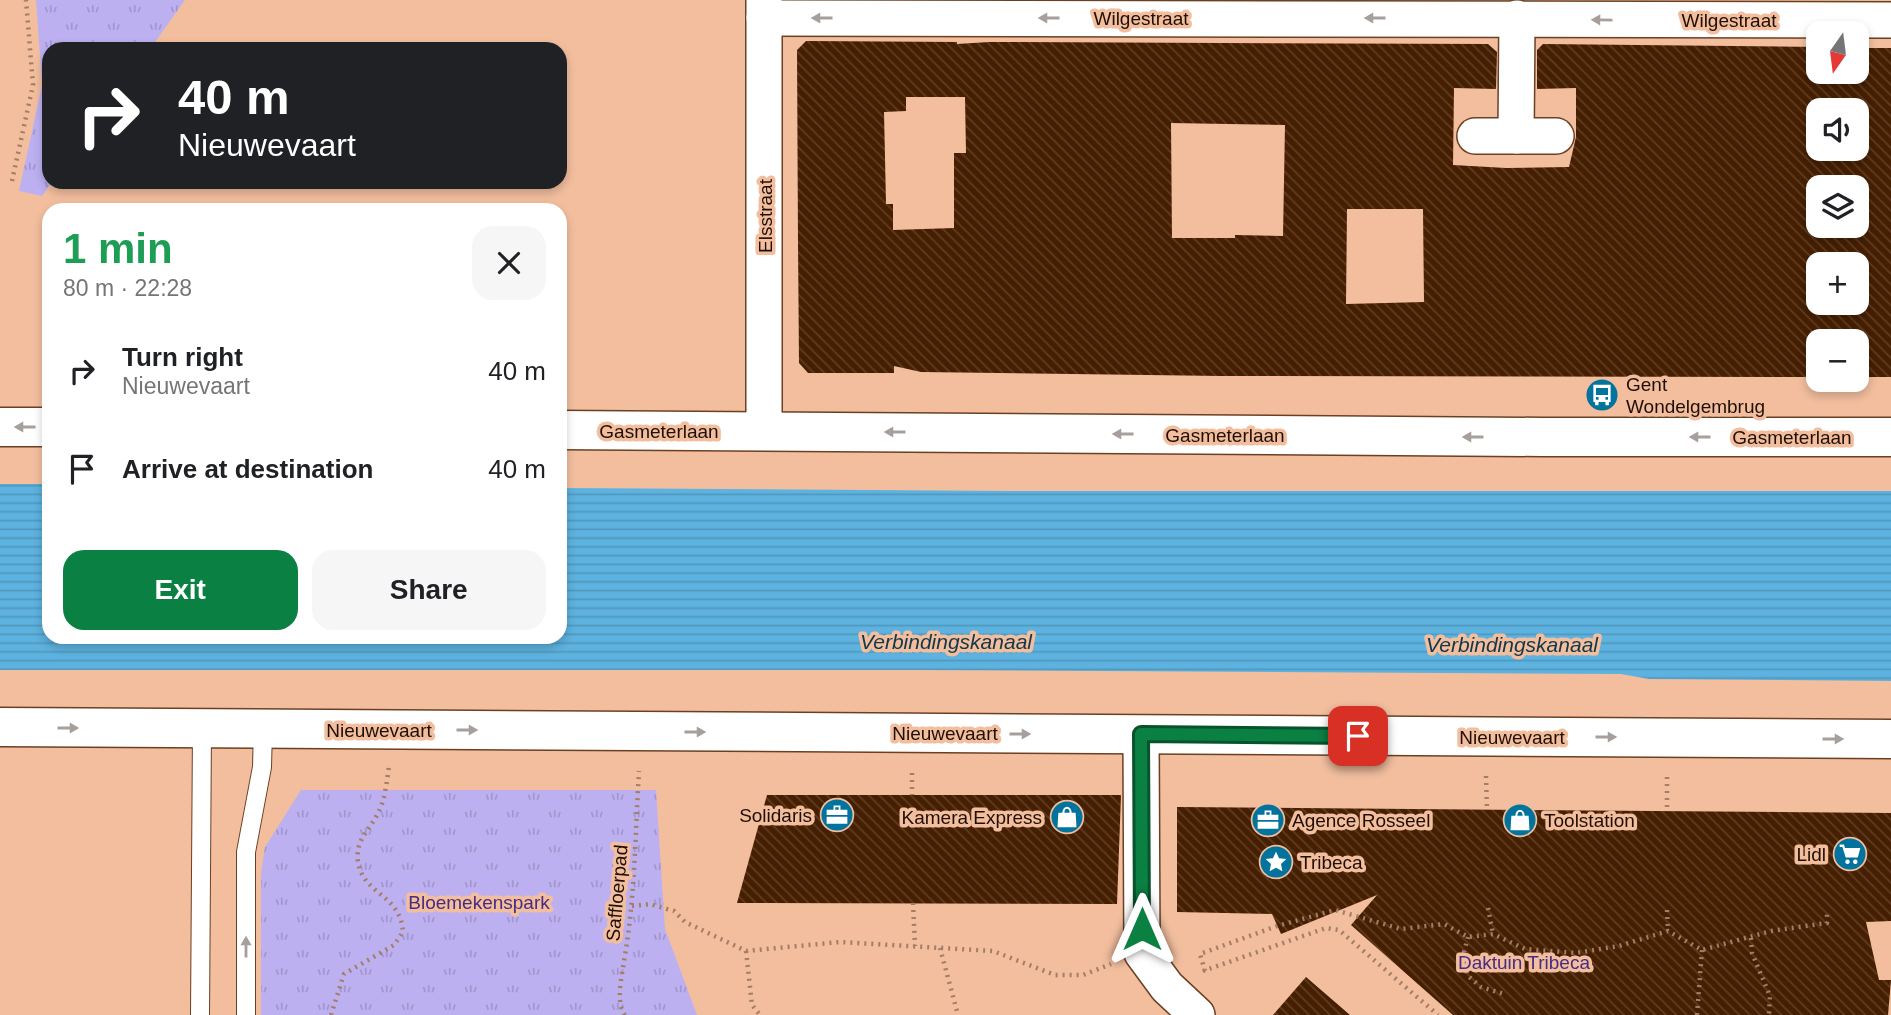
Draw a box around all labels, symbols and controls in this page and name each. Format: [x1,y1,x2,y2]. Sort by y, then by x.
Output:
street label: Wilgestraat [1093,8,1189,29]
street label: Wilgestraat [1681,10,1777,31]
one-way arrow [811,12,833,24]
one-way arrow [1038,12,1060,24]
one-way arrow [1364,12,1386,24]
one-way arrow [1591,14,1613,26]
north arrow [1806,21,1869,84]
map controls [1806,21,1869,392]
icon: right [63,70,154,161]
text: 40 m [178,70,290,124]
button: sound [1806,98,1869,161]
text: Nieuwevaart [178,127,356,163]
button: layers [1806,175,1869,238]
street label: Elsstraat [755,178,776,253]
text: 1 min [63,225,173,272]
button: close [472,226,546,300]
button: + [1806,252,1869,315]
text: 80 m · 22:28 [63,275,192,301]
button: − [1806,329,1869,392]
text: Turn right [122,342,243,372]
icon: right [63,352,101,390]
text: 40 m [488,356,546,386]
text: Nieuwevaart [122,373,250,399]
place label: Gent Wondelgembrug [1626,374,1765,417]
bus stop icon: Gent Wondelgembrug [1583,376,1621,414]
one-way arrow [13,421,35,433]
street label: Gasmeterlaan [599,421,719,442]
street label: Gasmeterlaan [1165,425,1285,446]
one-way arrow [884,426,906,438]
street label: Gasmeterlaan [1732,427,1852,448]
one-way arrow [1112,428,1134,440]
one-way arrow [1462,431,1484,443]
one-way arrow [1689,431,1711,443]
icon: arrive [63,450,101,488]
text: Arrive at destination [122,454,373,484]
text: 40 m [488,454,546,484]
button: Exit [63,550,298,630]
button: Share [312,550,546,630]
water label: Verbindingskanaal [860,630,1033,653]
water label: Verbindingskanaal [1426,633,1599,656]
pin [1328,706,1388,766]
icon: arrive [1339,717,1377,755]
street label: Nieuwevaart [326,720,433,741]
one-way arrow [57,722,79,734]
street label: Nieuwevaart [892,723,999,744]
one-way arrow [456,724,478,736]
one-way arrow [684,726,706,738]
street label: Nieuwevaart [1459,727,1566,748]
one-way arrow [1009,728,1031,740]
one-way arrow [1595,732,1617,743]
one-way arrow [1823,733,1845,745]
office icon: Solidaris [818,796,856,834]
shop icon: Kamera Express [1048,798,1086,836]
office icon: Agence Rosseel [1249,801,1287,839]
shop icon: Toolstation [1501,801,1539,839]
place label: Solidaris [739,805,812,826]
place label: Kamera Express [902,807,1042,828]
place label: Agence Rosseel [1292,810,1430,831]
place label: Toolstation [1544,810,1635,831]
supermarket icon: Lidl [1831,835,1869,873]
place icon: Tribeca [1257,843,1295,881]
street label: Saffloerpad [602,844,632,942]
place label: Lidl [1796,844,1826,865]
place label: Tribeca [1300,852,1363,873]
park label: Bloemekenspark [408,892,550,913]
position arrow [1105,892,1179,966]
one-way arrow [240,936,252,958]
park label: Daktuin Tribeca [1458,952,1590,973]

